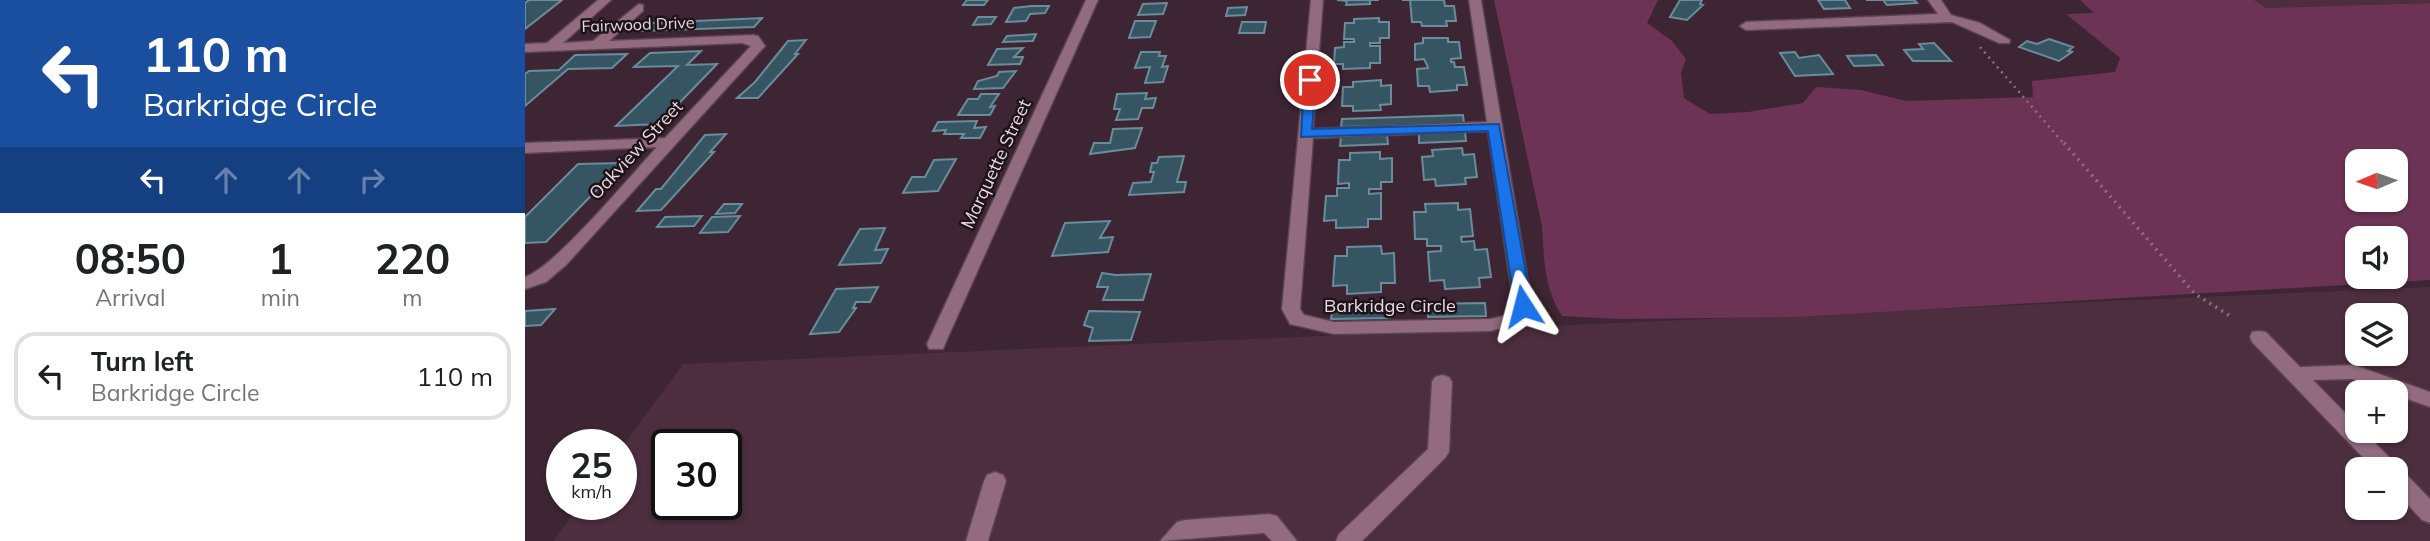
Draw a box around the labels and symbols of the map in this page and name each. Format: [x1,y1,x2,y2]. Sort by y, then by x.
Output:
street label: Fairwood Drive [581,12,695,36]
pin [1280,50,1340,110]
street label: Oakview Street [584,95,687,204]
street label: Marquette Street [956,95,1036,232]
north arrow [2345,149,2408,212]
position arrow [1486,269,1560,343]
street label: Barkridge Circle [1324,294,1456,317]
speed limit sign: 30 [651,429,742,520]

